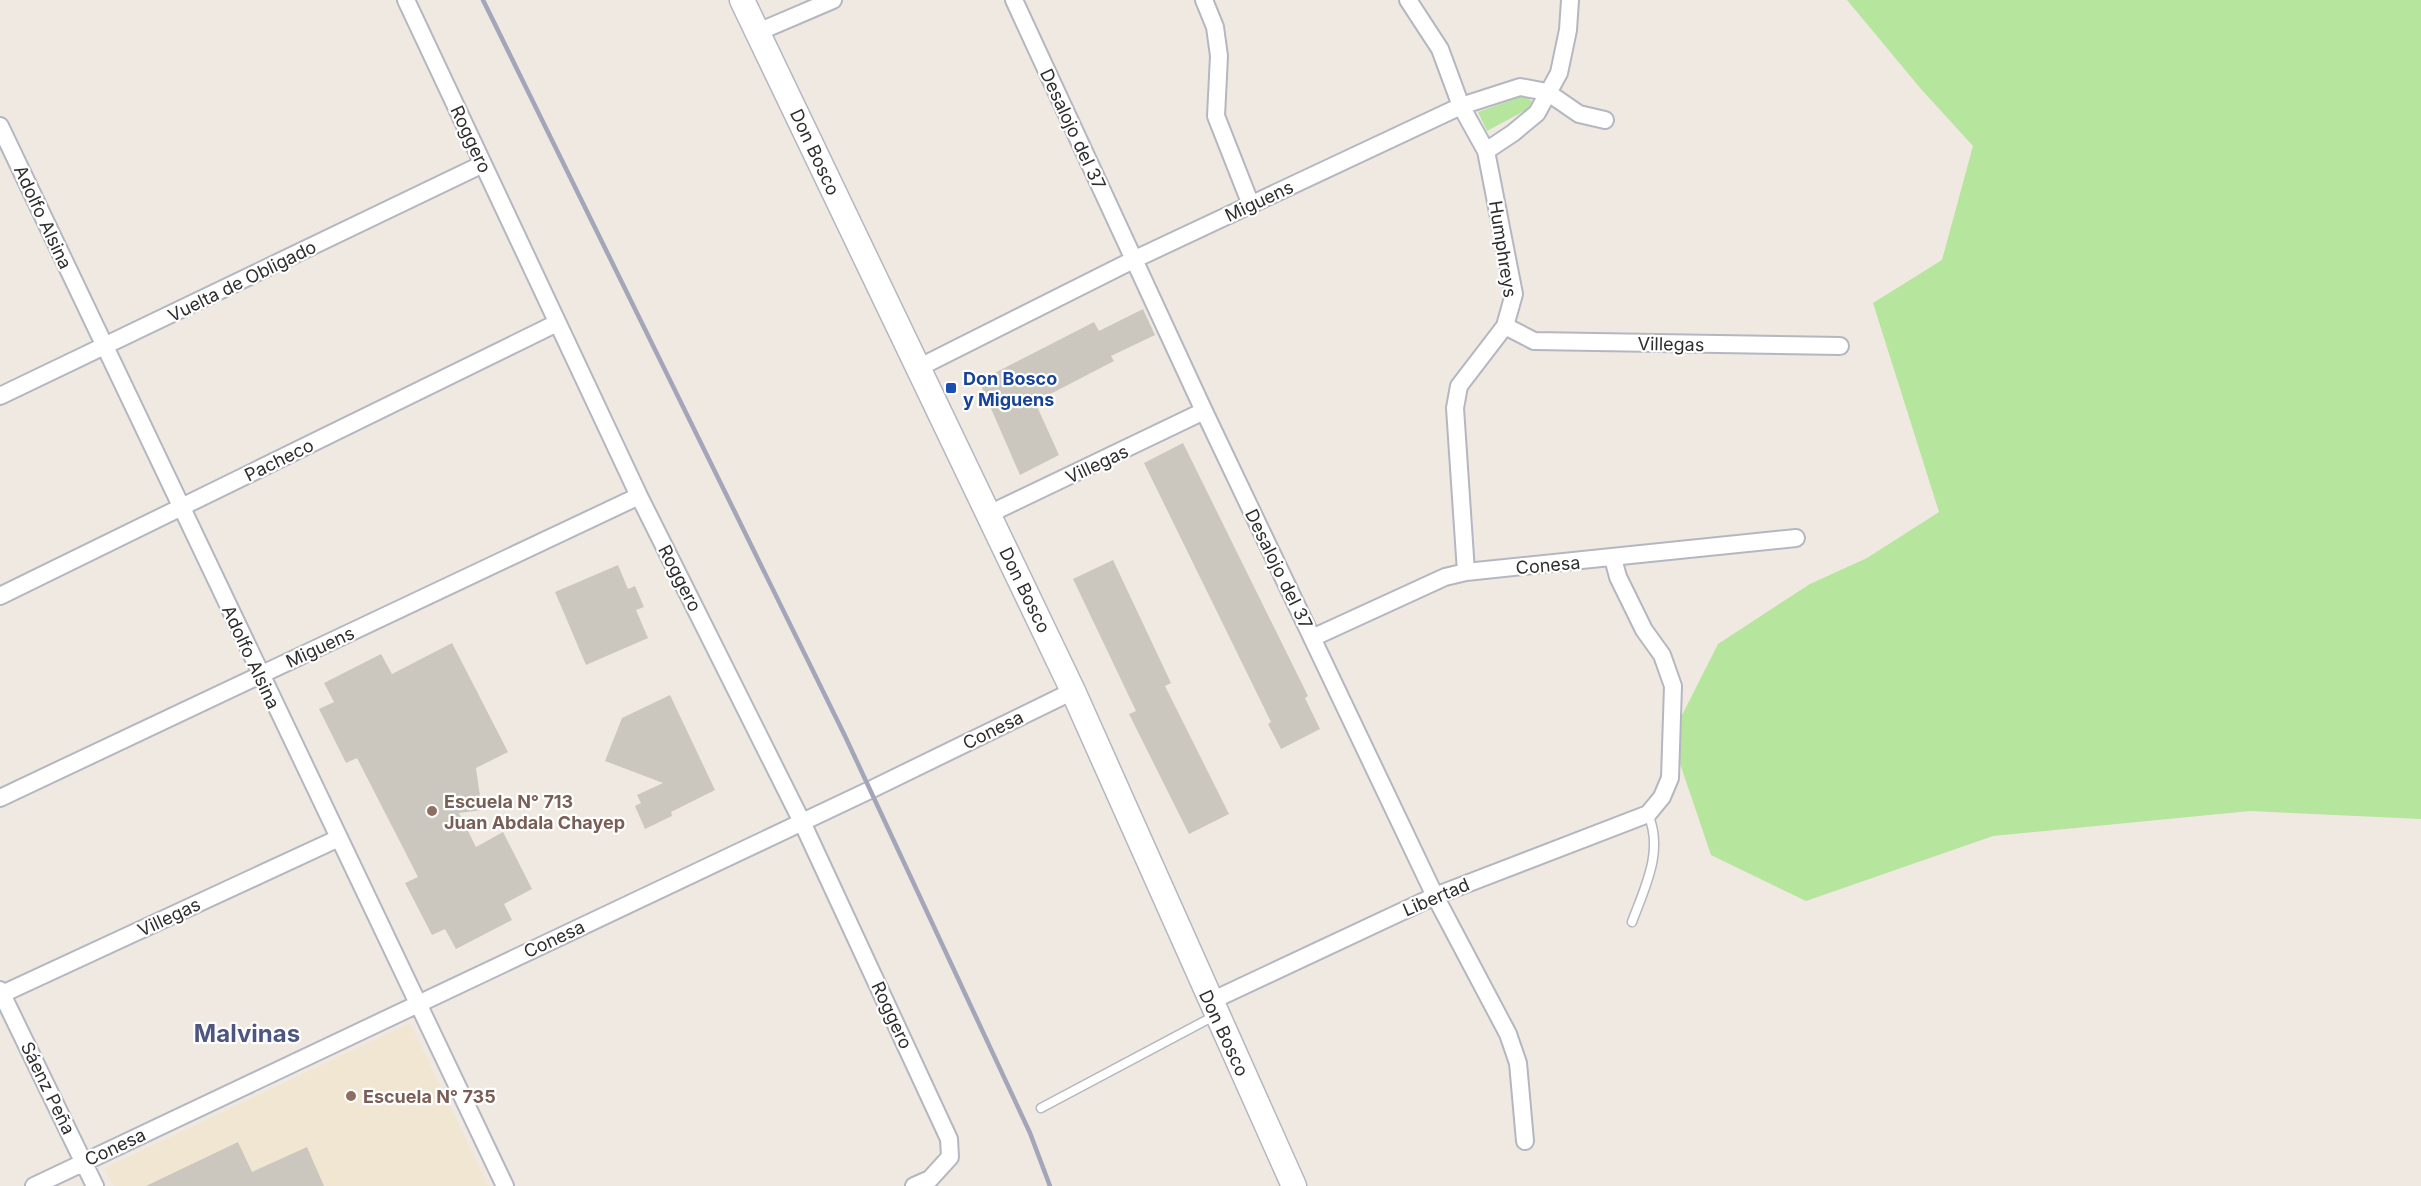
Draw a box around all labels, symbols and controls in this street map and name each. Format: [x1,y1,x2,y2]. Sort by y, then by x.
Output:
street label: Desalojo del 37 [1036,65,1110,193]
street label: Roggero [446,102,496,176]
street label: Don Bosco [786,106,844,198]
street label: Adolfo Alsina [10,162,76,272]
street label: Miguens [1222,176,1296,226]
street label: Humphreys [1485,199,1521,299]
street label: Vuelta de Obligado [164,236,320,326]
street label: Villegas [1638,333,1704,355]
place label: Don Bosco y Miguens [963,368,1057,410]
marker: Don Bosco y Miguens [944,381,958,395]
street label: Pacheco [241,434,317,486]
street label: Villegas [1062,440,1132,488]
street label: Desalojo del 37 [1241,506,1317,632]
street label: Roggero [654,541,706,615]
street label: Don Bosco [995,544,1055,636]
street label: Conesa [1515,552,1581,578]
street label: Adolfo Alsina [218,602,284,712]
street label: Miguens [283,622,357,672]
street label: Conesa [959,706,1027,754]
place label: Escuela N° 713 Juan Abdala Chayep [444,791,625,833]
marker: Escuela N° 713 Juan Abdala Chayep [425,804,439,818]
street label: Libertad [1400,874,1472,920]
street label: Villegas [134,893,204,941]
street label: Conesa [520,916,588,962]
street label: Roggero [867,978,917,1052]
street label: Don Bosco [1195,987,1253,1079]
district label: Malvinas [194,1019,300,1048]
street label: Sáenz Peña [17,1038,79,1138]
place label: Escuela N° 735 [363,1086,496,1107]
marker: Escuela N° 735 [344,1089,358,1103]
street label: Conesa [81,1124,149,1170]

